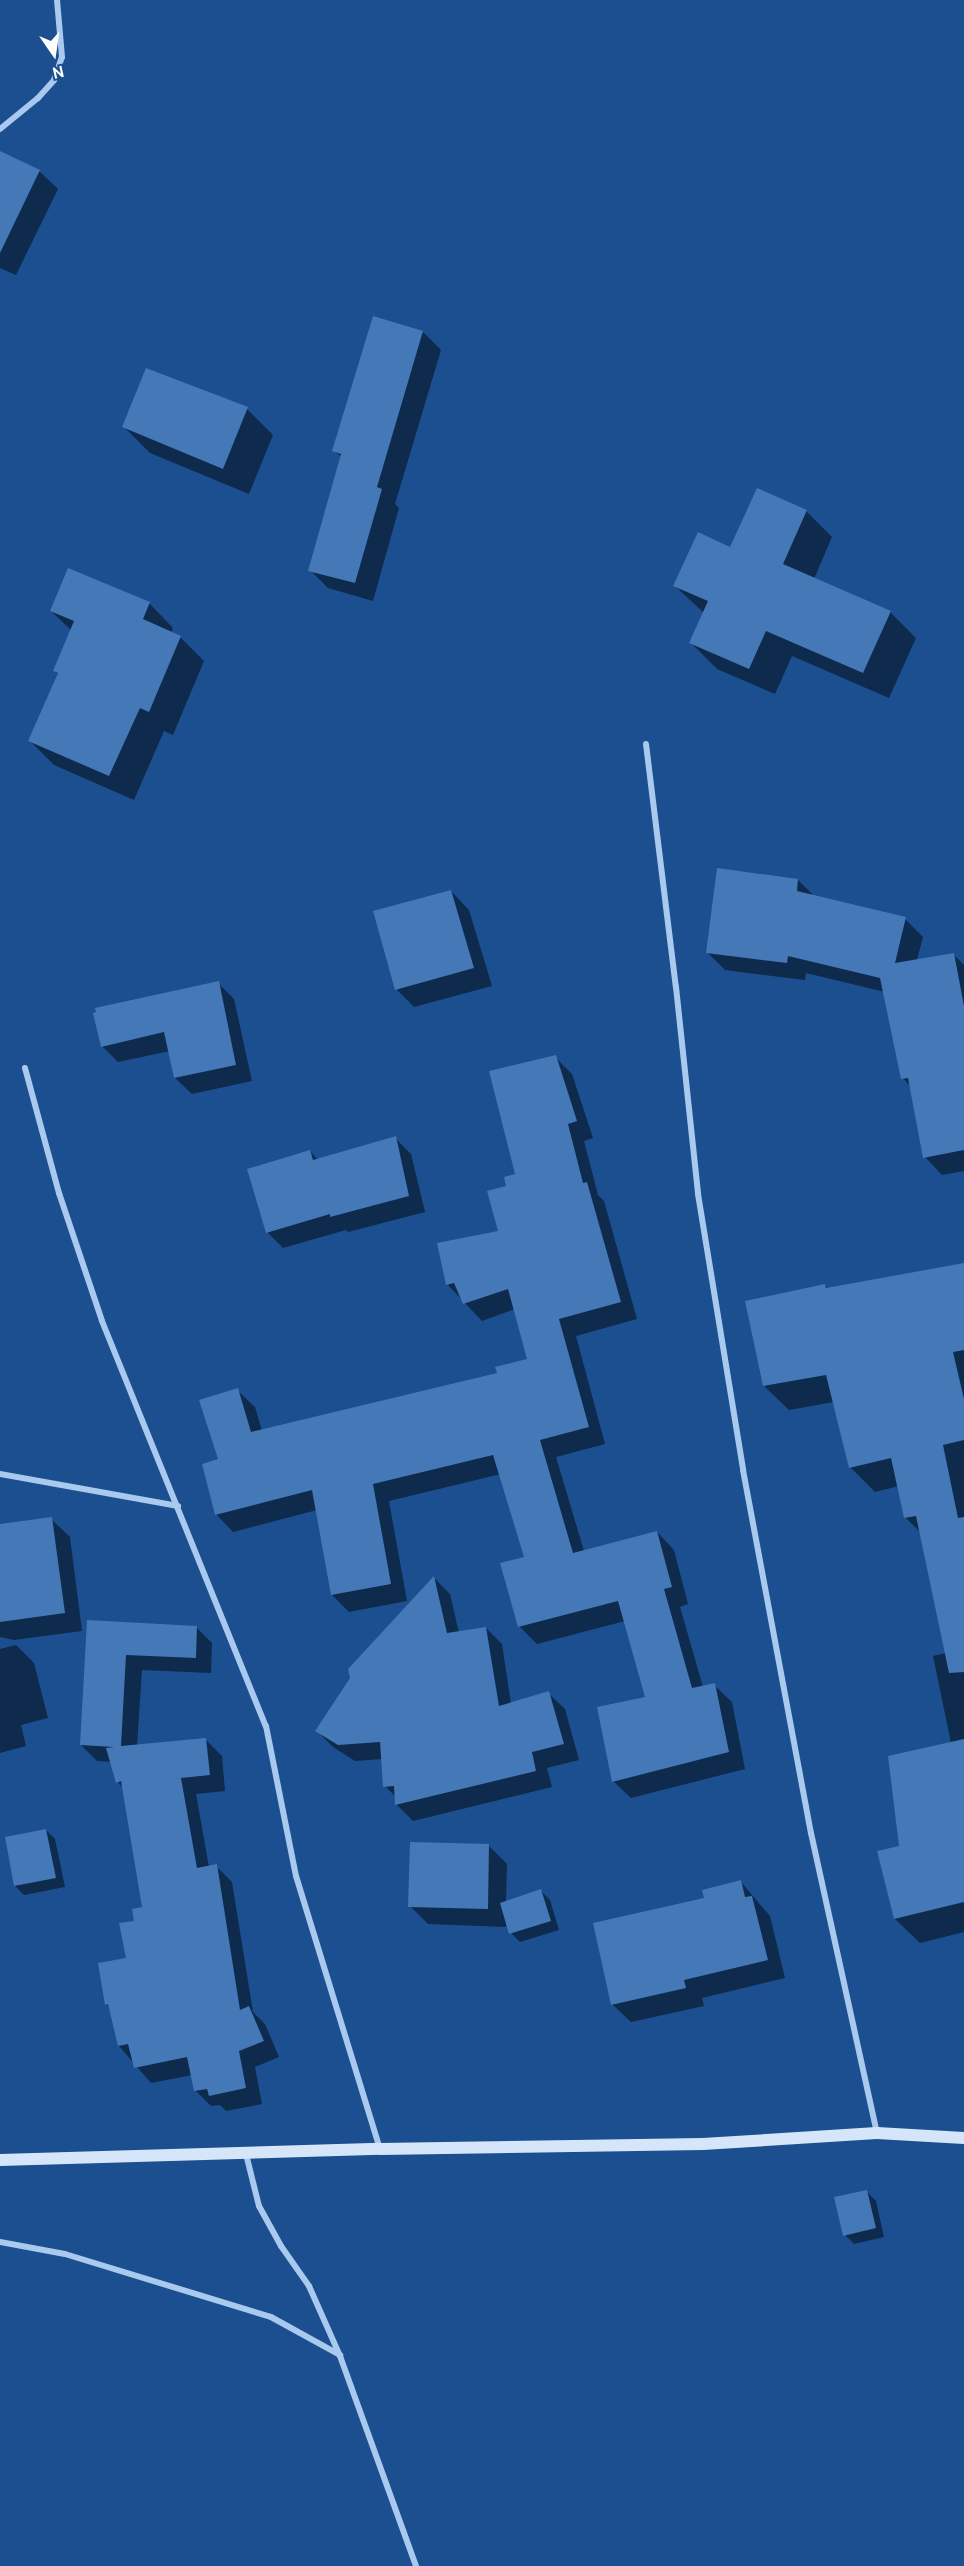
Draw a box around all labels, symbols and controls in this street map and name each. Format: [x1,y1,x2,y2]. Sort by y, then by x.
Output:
north arrow [24,24,84,84]
text: N [51,61,66,83]

